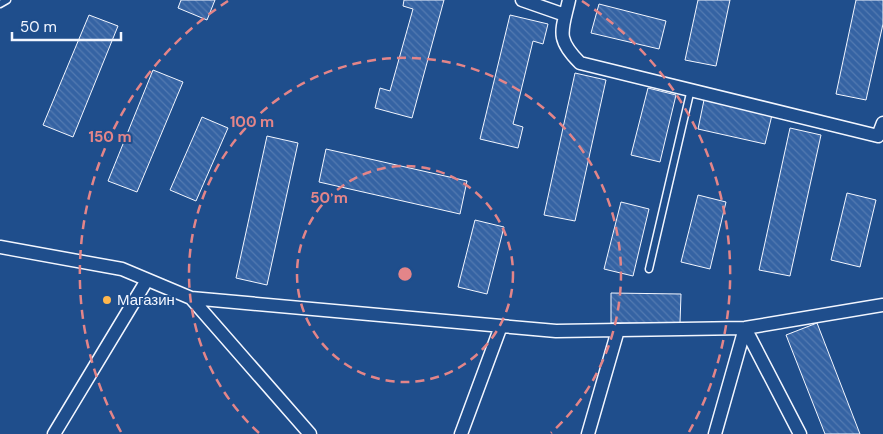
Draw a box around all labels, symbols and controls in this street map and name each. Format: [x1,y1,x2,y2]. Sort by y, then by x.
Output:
scale bar [12,10,121,42]
text: 50 m [20,17,57,37]
text: 100 m [230,112,274,132]
text: 150 m [89,127,132,147]
text: 50 m [310,188,348,208]
centre of rings [396,265,414,283]
place label: Магазин [117,290,175,310]
marker: Магазин [101,294,113,306]

